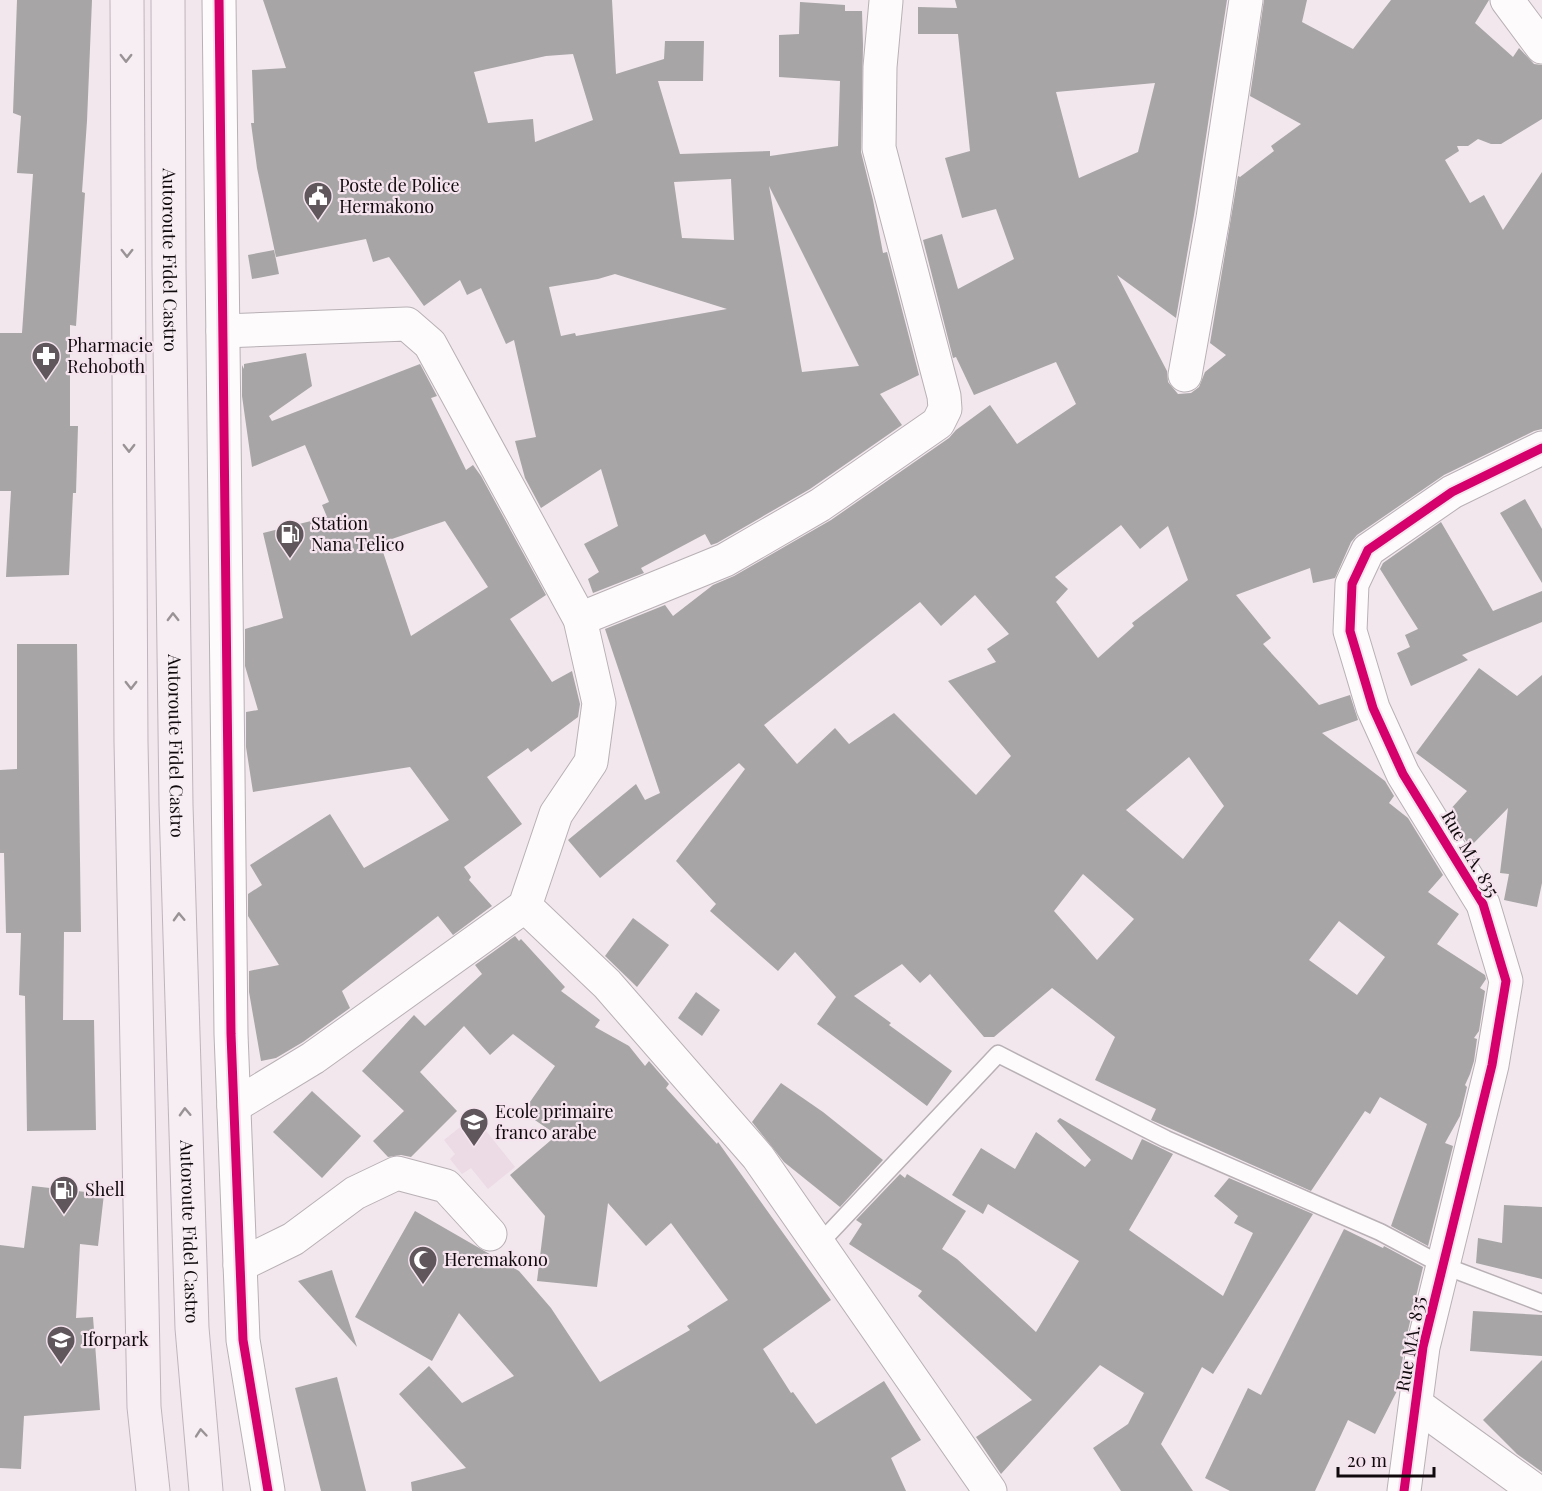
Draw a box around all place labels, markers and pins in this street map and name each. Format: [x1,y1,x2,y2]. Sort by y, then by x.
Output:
place label: Poste de Police Hermakono [339,173,460,218]
public building icon: Poste de Police Hermakono [302,180,334,222]
place label: Pharmacie Rehoboth [67,333,153,378]
pharmacy icon: Pharmacie Rehoboth [30,340,62,382]
place label: Station Nana Telico [311,511,405,556]
fuel station icon: Station Nana Telico [274,518,306,560]
place label: Ecole primaire franco arabe [495,1099,614,1144]
school or university icon: Ecole primaire franco arabe [458,1106,490,1148]
fuel station icon: Shell [48,1174,80,1216]
place label: Shell [85,1177,125,1201]
mosque icon: Heremakono [407,1244,439,1286]
place label: Heremakono [444,1247,548,1271]
school or university icon: Iforpark [45,1324,77,1366]
place label: Iforpark [82,1327,149,1351]

